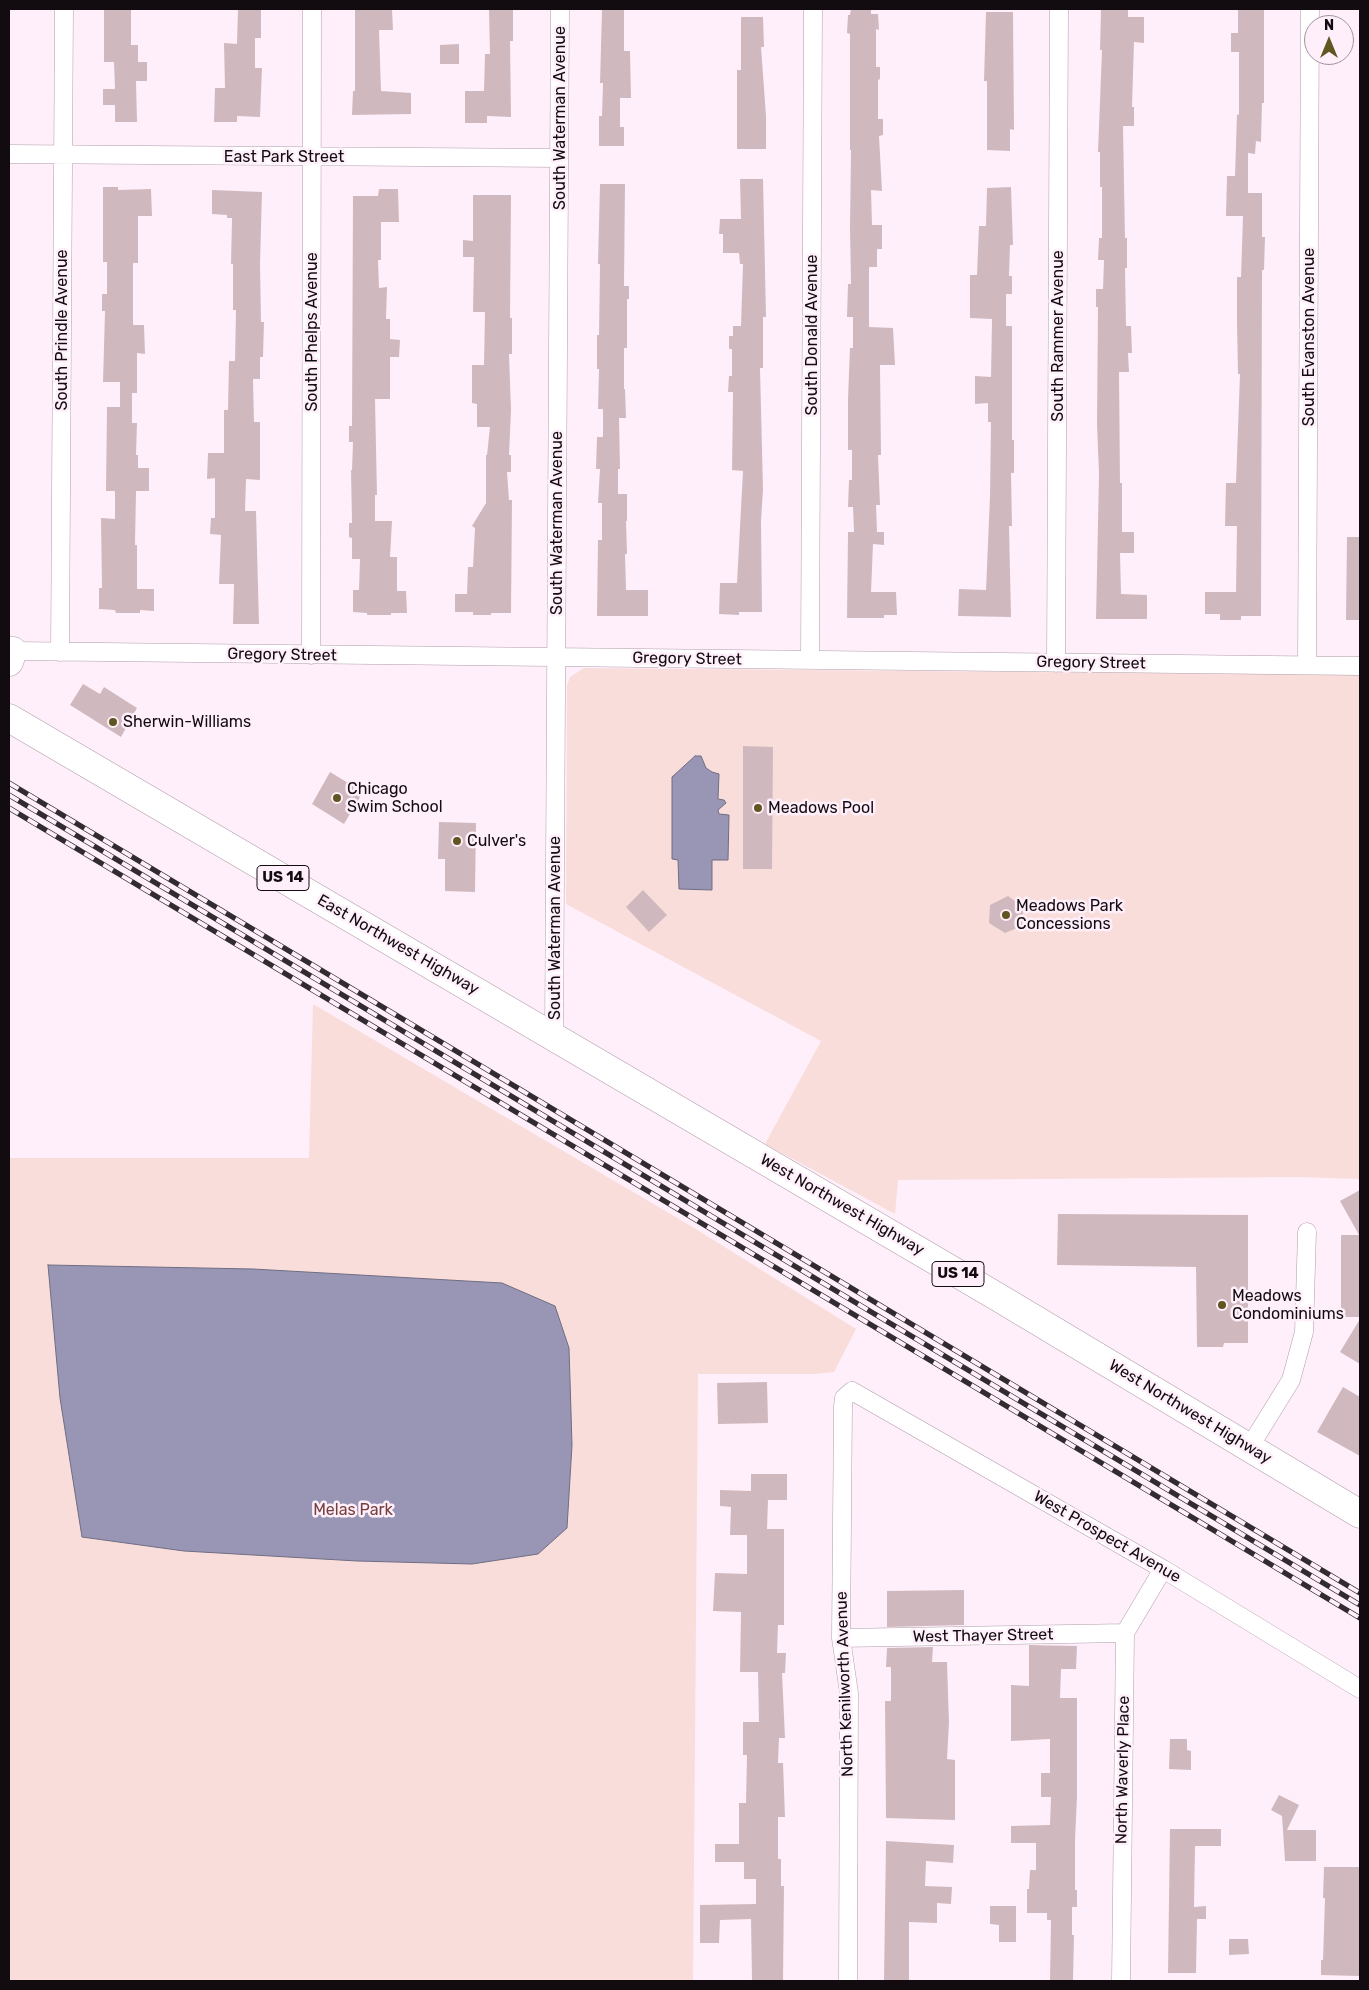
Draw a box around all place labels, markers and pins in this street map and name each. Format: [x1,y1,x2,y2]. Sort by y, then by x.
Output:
place label: Sherwin-Williams [123,712,251,732]
marker: Sherwin-Williams [107,716,119,728]
place label: Chicago Swim School [347,779,443,817]
marker: Chicago Swim School [331,792,343,804]
place label: Meadows Pool [768,798,874,818]
marker: Meadows Pool [752,802,764,814]
place label: Culver's [467,831,526,851]
marker: Culver's [451,835,463,847]
place label: Meadows Park Concessions [1016,896,1123,934]
marker: Meadows Park Concessions [1000,909,1012,921]
place label: Meadows Condominiums [1232,1286,1344,1324]
marker: Meadows Condominiums [1216,1299,1228,1311]

